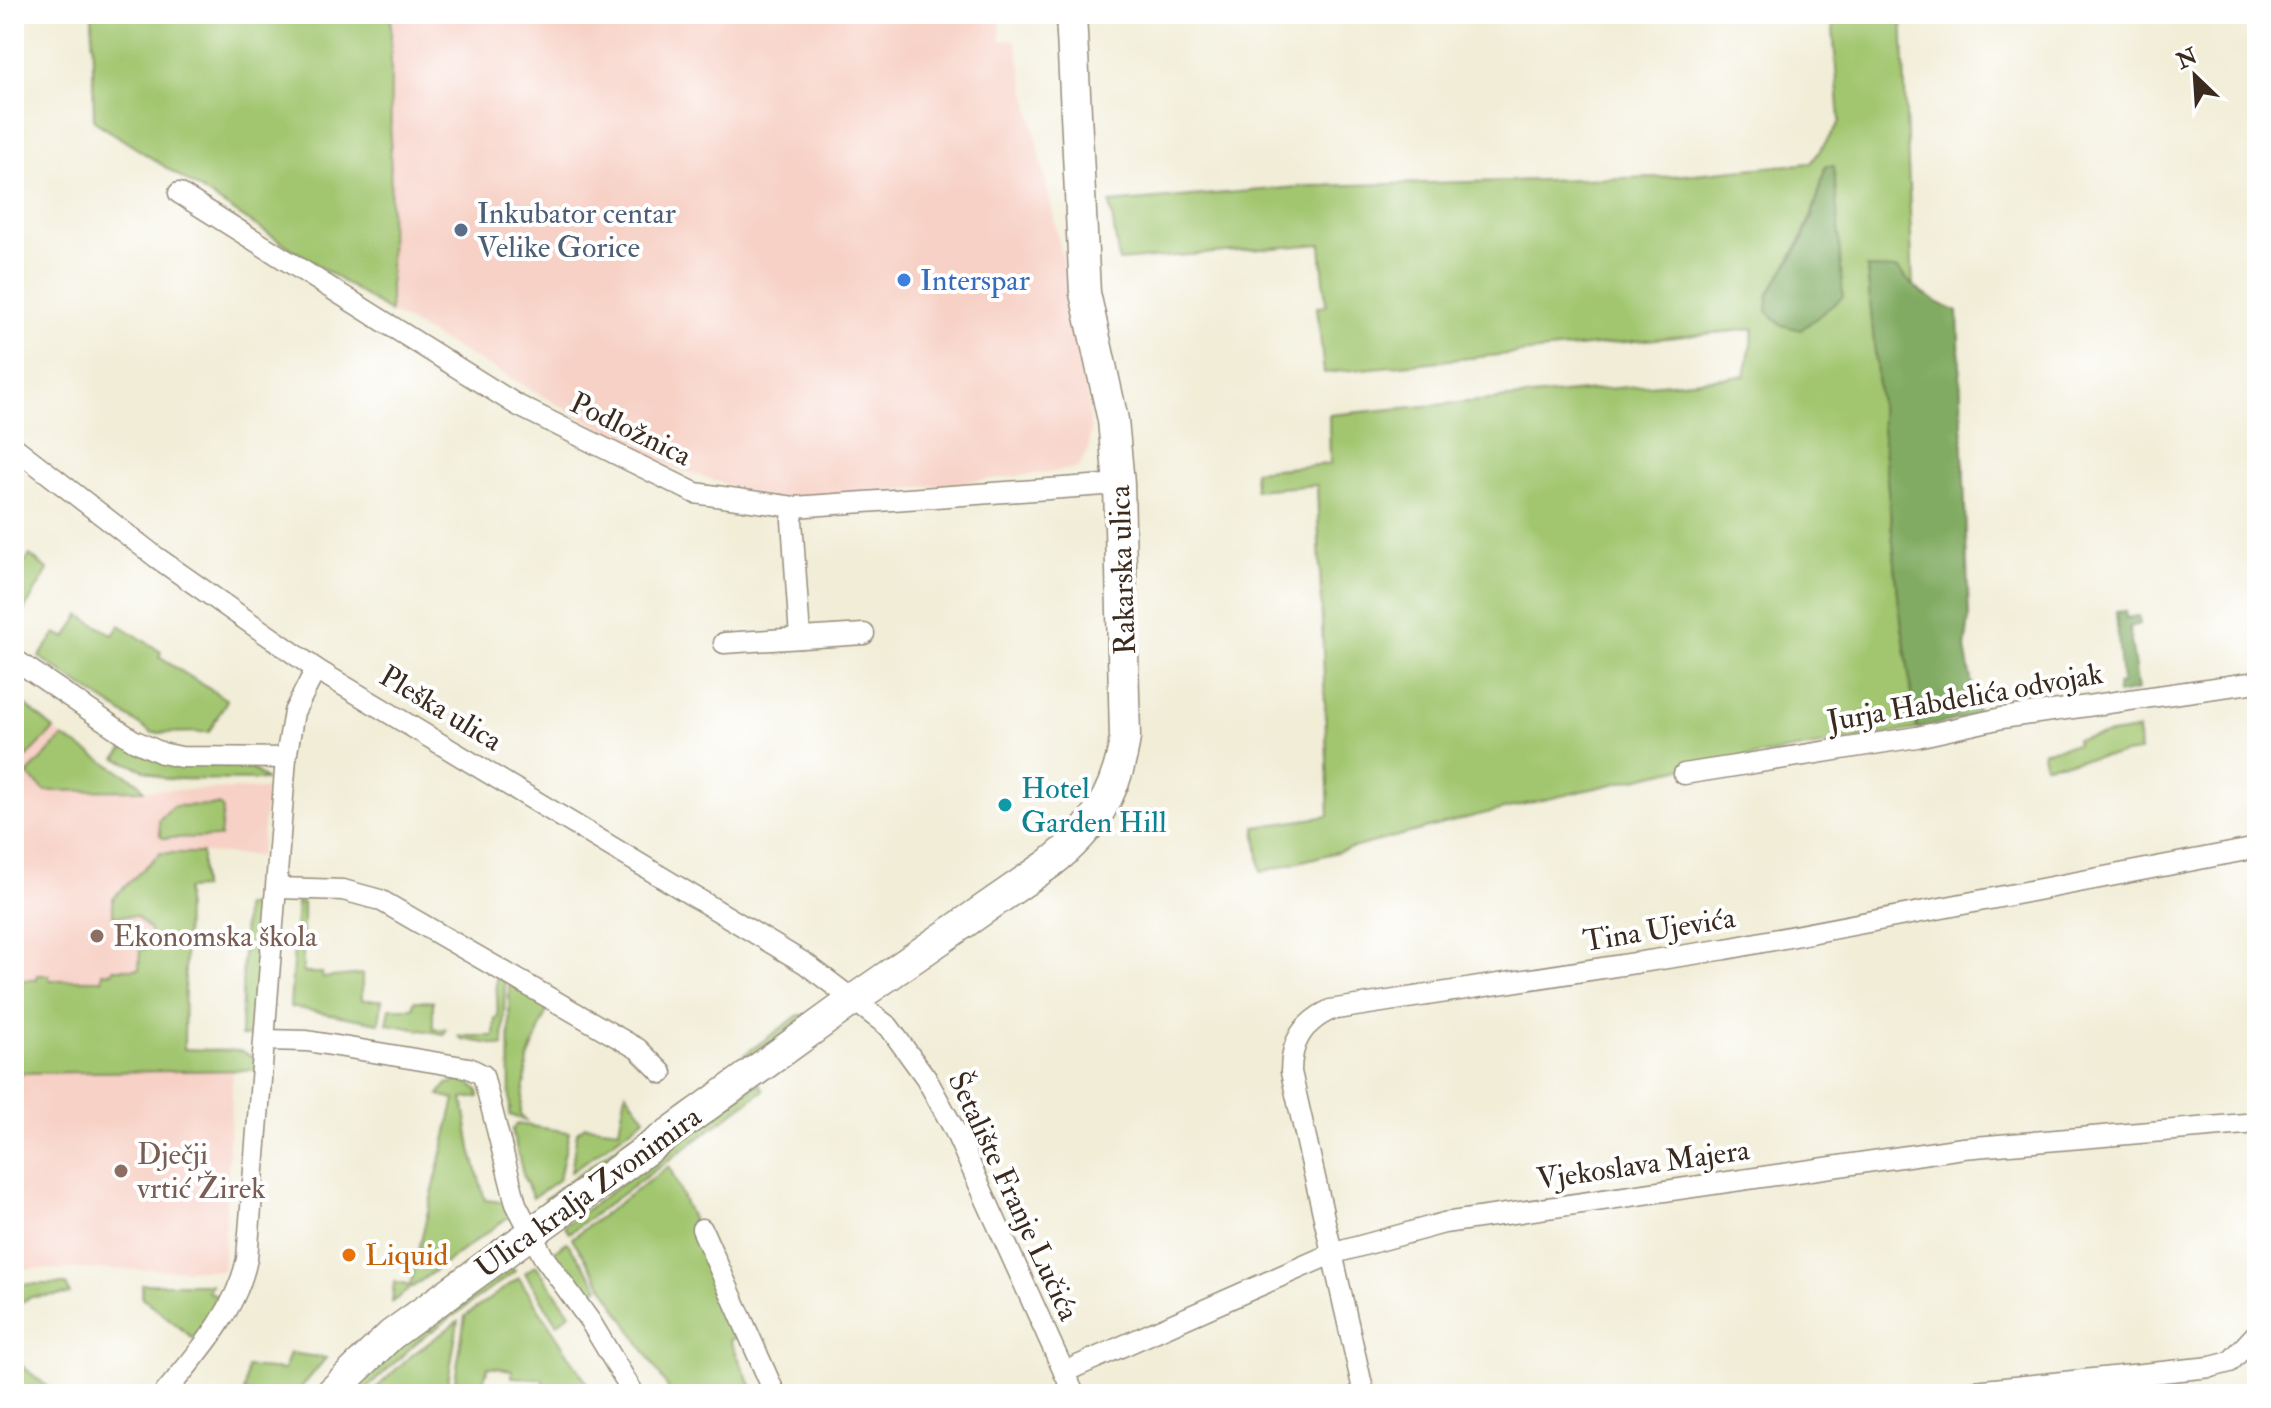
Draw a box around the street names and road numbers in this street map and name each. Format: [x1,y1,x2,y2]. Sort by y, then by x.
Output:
street label: Podložnica [564,384,698,475]
street label: Rakarska ulica [1101,484,1144,656]
street label: Jurja Habdelića odvojak [1823,655,2106,740]
street label: Pleška ulica [373,658,509,760]
street label: Tina Ujevića [1580,899,1739,960]
street label: Šetalište Franje Lučića [940,1066,1088,1327]
street label: Ulica kralja Zvonimira [468,1098,709,1287]
street label: Vjekoslava Majera [1534,1131,1752,1198]

